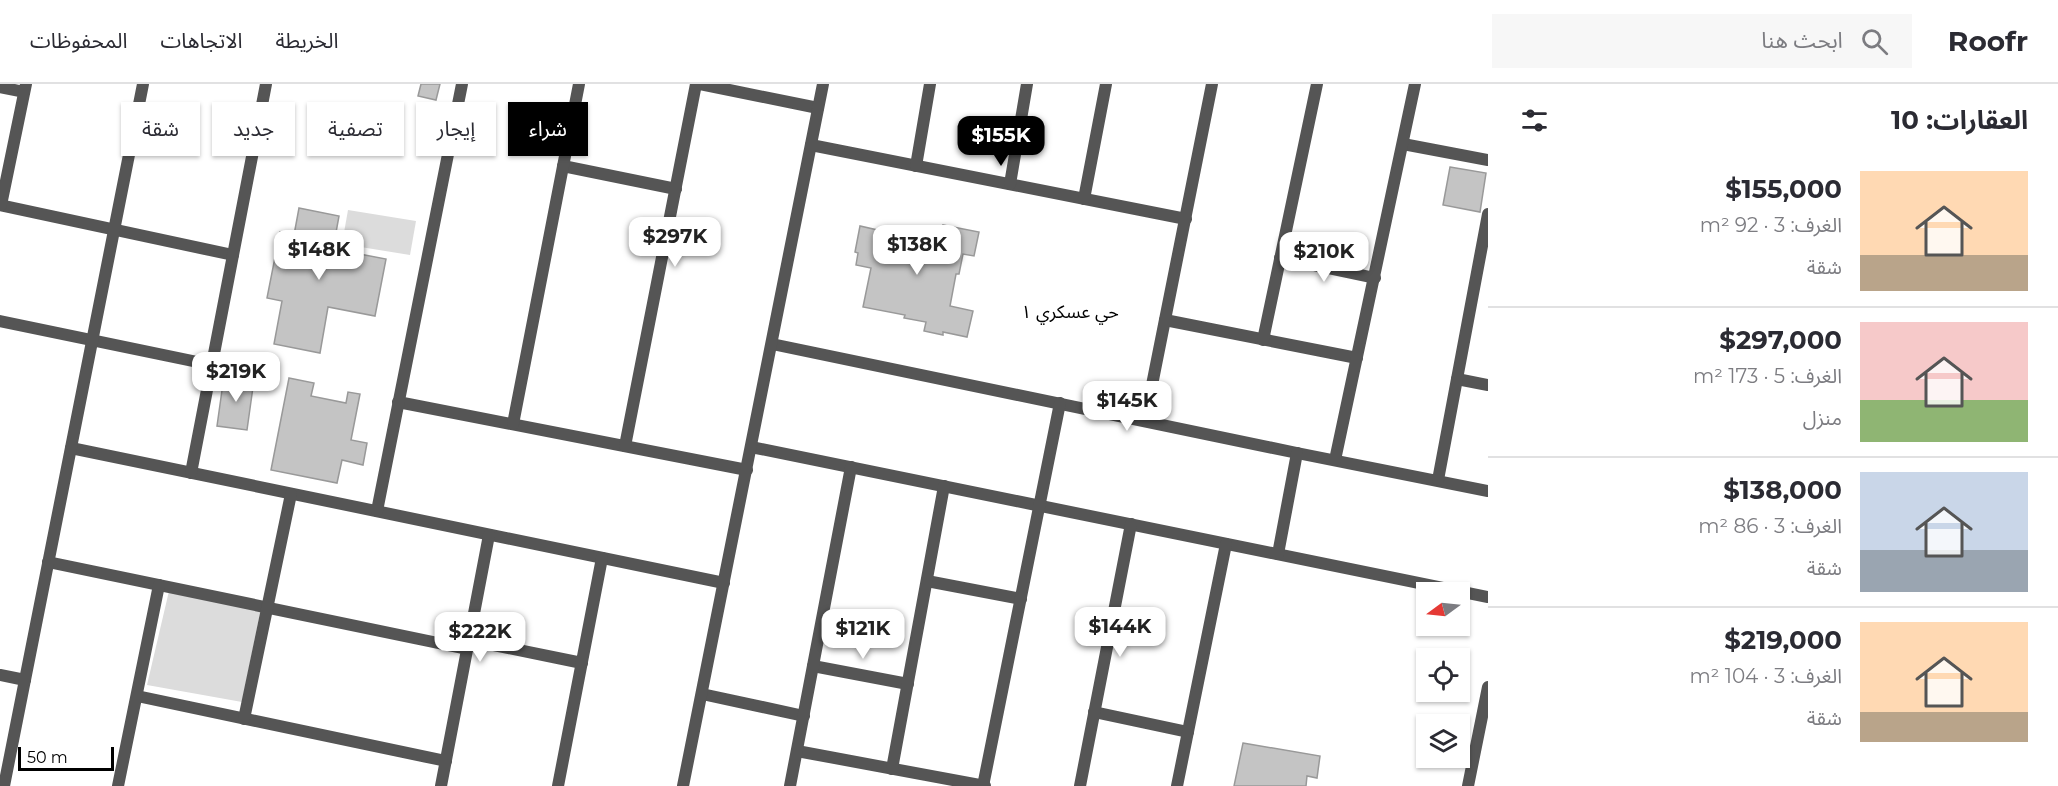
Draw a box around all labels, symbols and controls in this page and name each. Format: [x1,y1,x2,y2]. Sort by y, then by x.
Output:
search box [1492,14,1912,68]
text: Roofr [1948,24,2028,58]
icon: search [1858,25,1891,58]
text: ابحث هنا [1761,27,1843,54]
text: المحفوظات [30,28,127,53]
text: الاتجاهات [160,28,242,53]
text: الخريطة [275,28,338,53]
chip: شقة [121,102,200,156]
chip: جديد [212,102,295,156]
chip: تصفية [307,102,404,156]
chip: إيجار [416,102,496,156]
chip: شراء [508,102,588,156]
icon: filters [1518,104,1551,137]
text: العقارات: 10 [1891,104,2028,136]
pin: $155K [959,116,1043,167]
text: $155K [972,123,1030,147]
text: $155,000 [1725,173,1842,205]
icon: home [1908,195,1980,267]
text: الغرف: 3 · 92 m² [1700,213,1842,237]
pin: $297K [633,217,717,268]
text: $297K [643,224,707,248]
pin: $138K [875,225,959,276]
pin: $148K [277,230,361,281]
text: $138K [887,232,947,256]
pin: $210K [1282,232,1366,283]
text: $148K [288,237,350,261]
text: $210K [1294,239,1354,263]
text: شقة [1807,255,1842,279]
district label: حي عسكري ١ [1021,301,1119,325]
text: $297,000 [1719,324,1842,356]
icon: home [1908,346,1980,418]
pin: $219K [194,352,278,403]
text: $219K [206,359,266,383]
text: الغرف: 5 · 173 m² [1693,364,1842,388]
pin: $145K [1085,381,1169,432]
text: $145K [1097,388,1157,412]
text: منزل [1803,406,1842,430]
text: $138,000 [1723,474,1842,506]
icon: home [1908,496,1980,568]
text: الغرف: 3 · 86 m² [1698,514,1842,538]
text: شقة [1807,556,1842,580]
north arrow [1416,582,1470,636]
map controls [1416,582,1470,768]
pin: $144K [1078,607,1162,658]
pin: $121K [821,609,905,660]
pin: $222K [438,612,522,663]
text: $144K [1089,614,1151,638]
text: $121K [836,616,890,640]
text: $222K [449,619,511,643]
text: $219,000 [1724,624,1842,656]
icon: home [1908,646,1980,718]
button: locate [1416,648,1470,702]
text: الغرف: 3 · 104 m² [1690,664,1842,688]
text: شقة [1807,706,1842,730]
button: layers [1416,714,1470,768]
scale bar [18,744,114,772]
text: 50 m [27,748,68,767]

